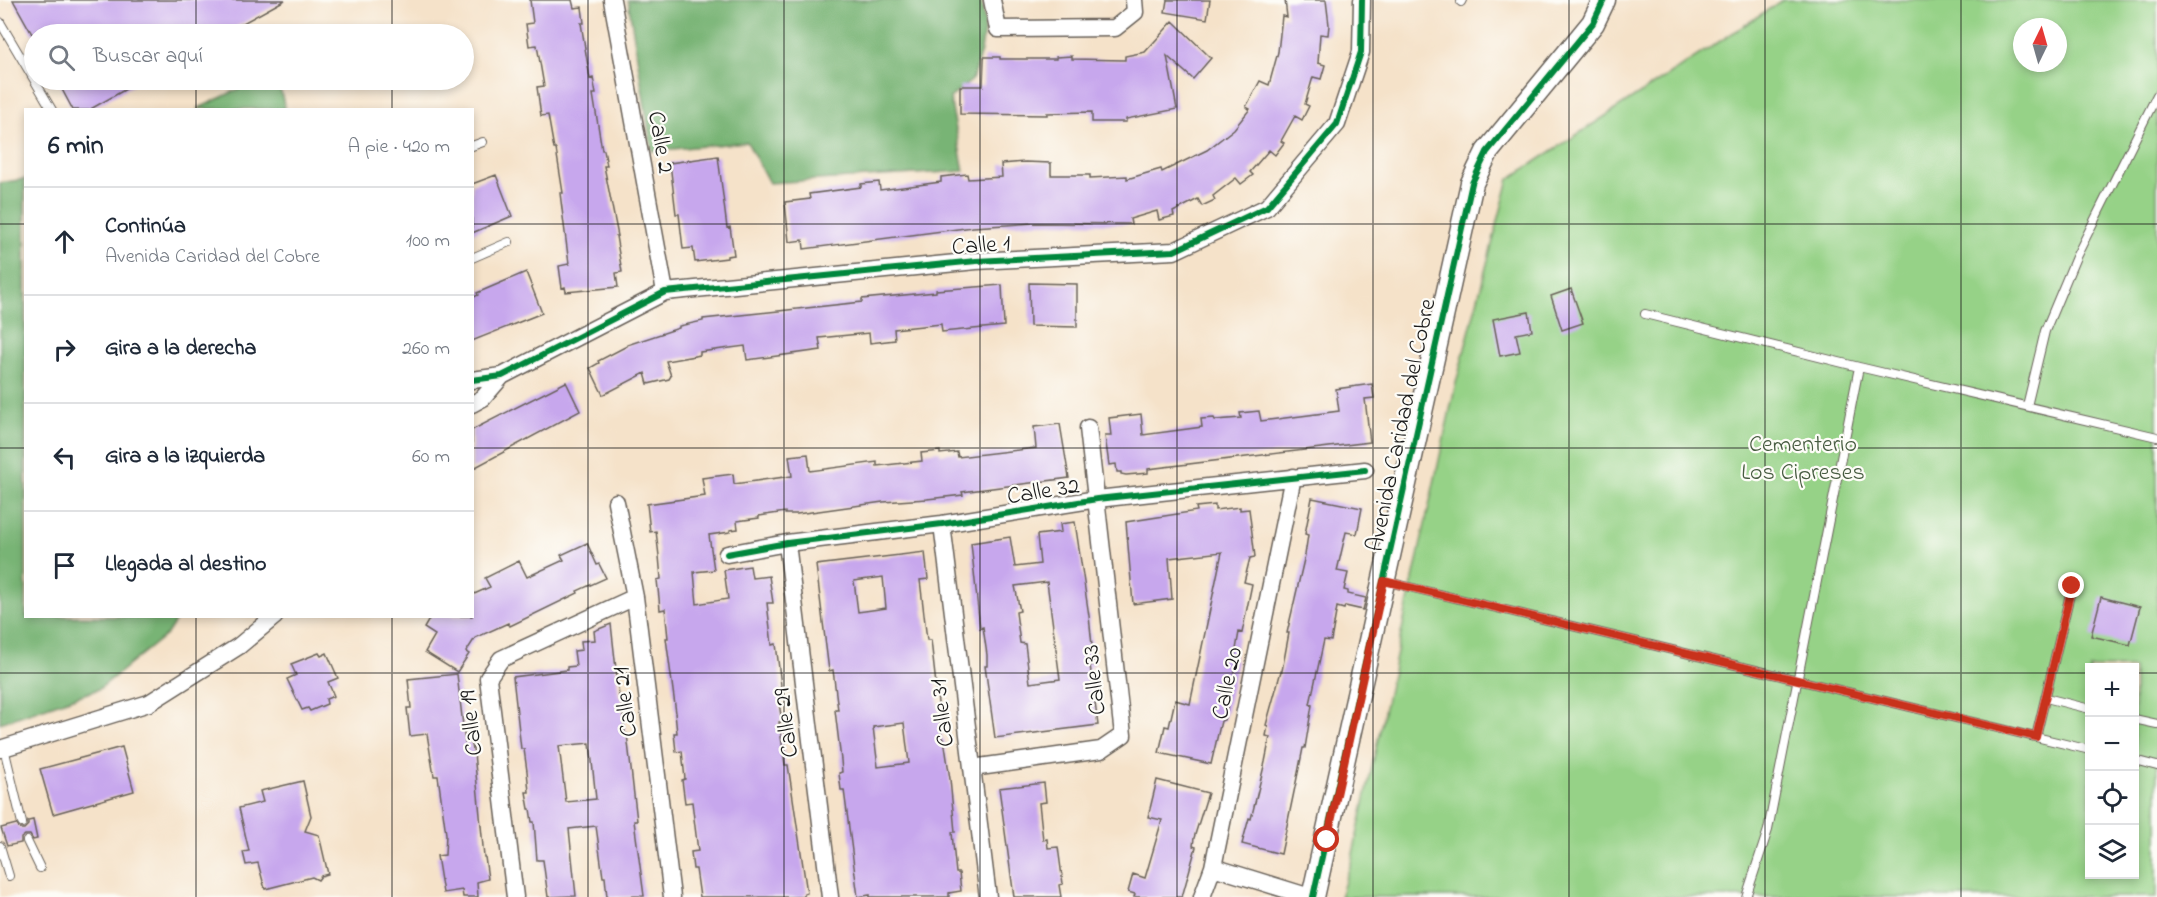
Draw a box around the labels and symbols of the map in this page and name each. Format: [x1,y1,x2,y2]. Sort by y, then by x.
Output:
north arrow [2013,18,2067,72]
street label: Calle 2 [637,108,682,177]
street label: Calle 1 [951,227,1012,266]
street label: Avenida Caridad del Cobre [1359,295,1446,555]
park label: Cementerio Los Cipreses [1741,428,1865,491]
street label: Calle 32 [1005,469,1082,515]
route end [2058,572,2084,598]
street label: Calle 33 [1074,643,1117,717]
street label: Calle 20 [1204,644,1253,723]
street label: Calle 21 [605,664,648,739]
street label: Calle 31 [922,676,965,749]
street label: Calle 29 [766,685,809,760]
street label: Calle 19 [452,687,493,757]
route start [1313,826,1339,852]

